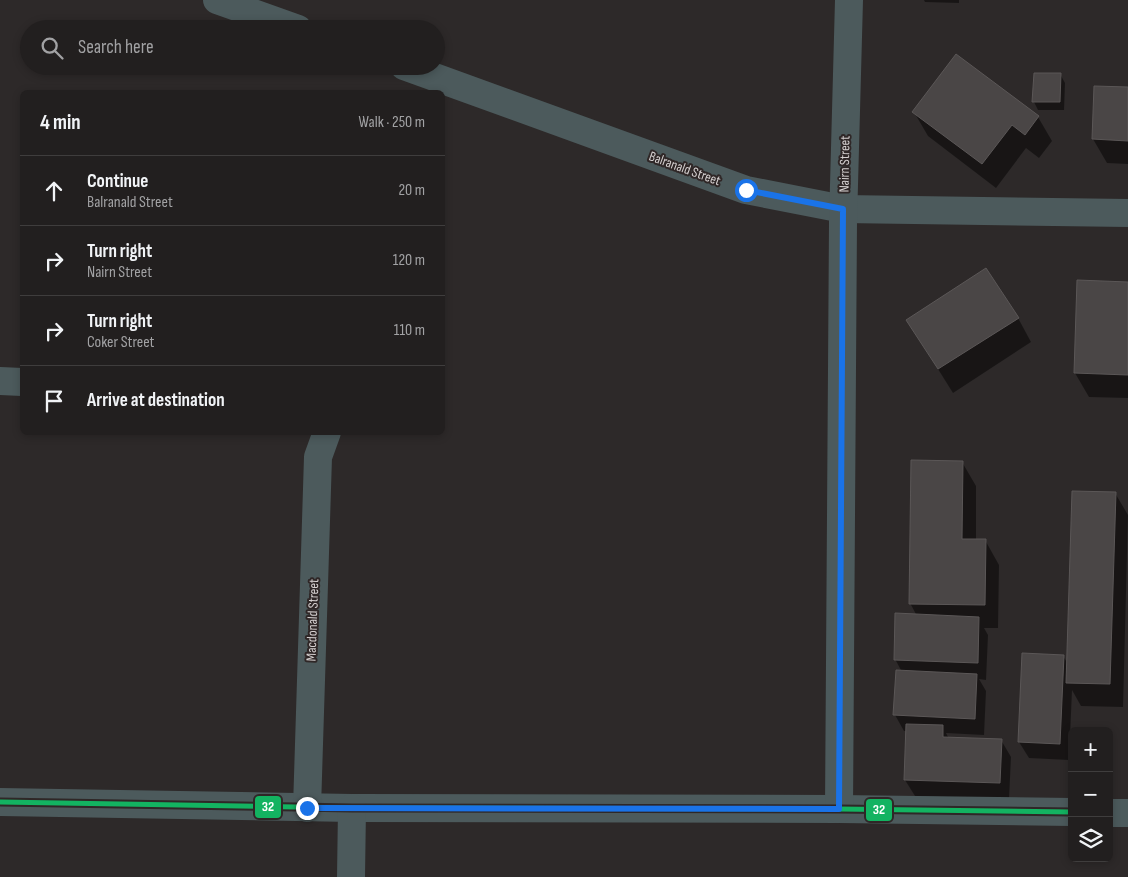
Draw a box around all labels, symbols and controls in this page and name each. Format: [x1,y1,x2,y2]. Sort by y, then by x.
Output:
search box [20,20,445,75]
icon: search [38,34,66,62]
text: Search here [78,36,154,59]
text: 4 min [40,110,81,135]
text: Walk · 250 m [359,113,425,132]
street label: Nairn Street [836,135,853,193]
street label: Balranald Street [647,148,723,189]
text: Continue [87,170,148,193]
icon: ahead [40,177,68,205]
route start [735,179,758,202]
text: 20 m [398,181,425,200]
text: Balranald Street [87,193,173,212]
text: Turn right [87,240,152,263]
icon: right [40,247,68,275]
text: 120 m [393,251,425,270]
text: Nairn Street [87,263,152,282]
text: Turn right [87,310,152,333]
icon: right [40,317,68,345]
text: 110 m [394,321,425,340]
text: Coker Street [87,333,154,352]
icon: arrive [40,387,68,415]
text: Arrive at destination [87,389,225,412]
street label: Macdonald Street [303,578,322,662]
map controls [1068,727,1113,862]
button: + [1068,727,1113,772]
button: − [1068,772,1113,817]
line badge: 32 [254,795,282,819]
route end [296,797,319,820]
text: 32 [262,798,274,815]
line badge: 32 [865,798,893,822]
text: 32 [873,801,885,818]
button: layers [1068,817,1113,862]

